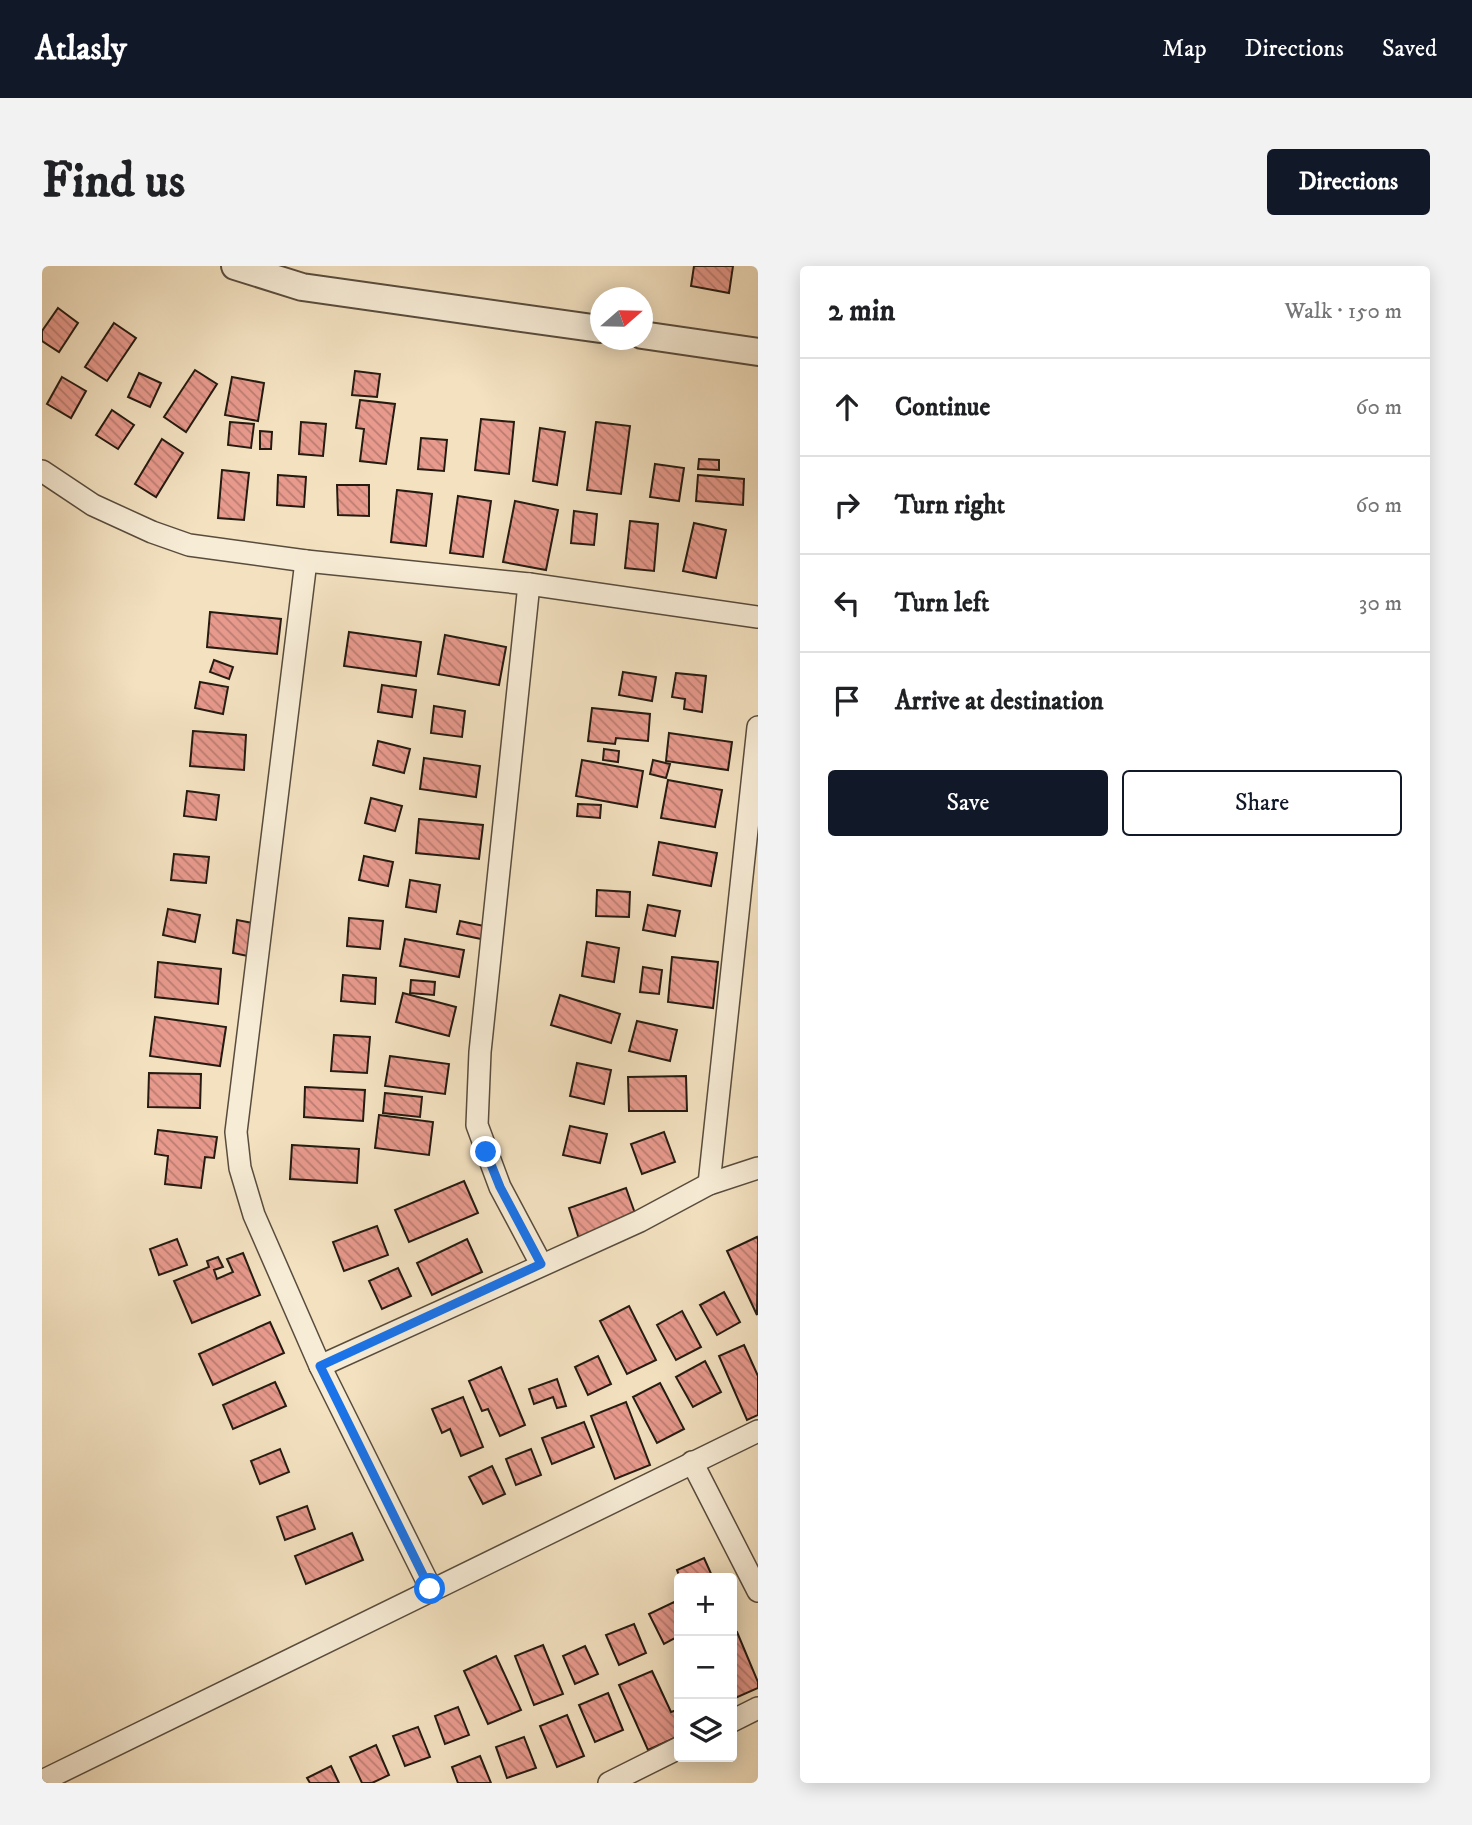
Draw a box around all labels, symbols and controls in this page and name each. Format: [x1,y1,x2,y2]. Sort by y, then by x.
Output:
text: Atlasly [35,29,127,70]
text: Map [1162,34,1207,64]
text: Directions [1245,34,1344,64]
text: Saved [1382,34,1437,64]
button: Directions [1267,149,1430,215]
text: Find us [42,151,185,213]
north arrow [590,287,653,350]
text: 2 min [828,293,895,330]
text: Walk · 150 m [1285,297,1402,326]
icon: ahead [828,388,866,426]
text: Continue [895,391,990,424]
text: 60 m [1355,393,1402,422]
icon: right [828,486,866,524]
text: Turn right [895,489,1005,522]
text: 60 m [1355,491,1402,520]
icon: left [828,584,866,622]
text: Turn left [895,587,989,620]
text: 30 m [1359,589,1402,618]
icon: arrive [828,682,866,720]
text: Arrive at destination [895,685,1104,718]
button: Save [828,770,1108,836]
button: Share [1122,770,1402,836]
route end [470,1136,501,1167]
route start [414,1573,445,1604]
map controls [674,1573,737,1762]
button: + [674,1573,737,1636]
button: − [674,1636,737,1699]
button: layers [674,1699,737,1762]

